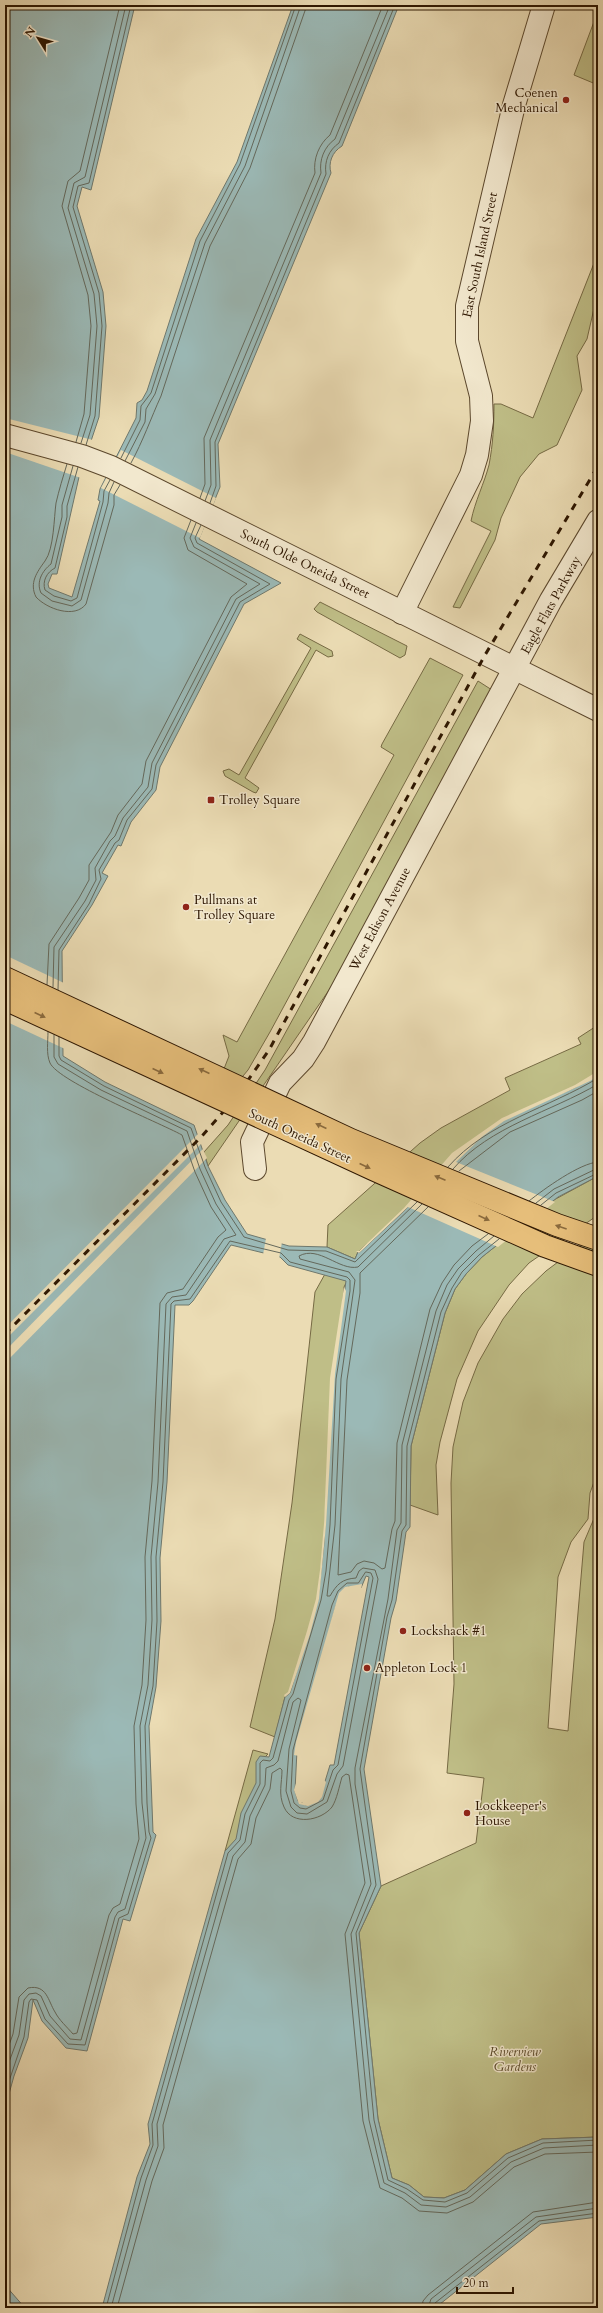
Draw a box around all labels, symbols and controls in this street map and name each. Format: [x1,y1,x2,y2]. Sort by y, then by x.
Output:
north arrow [18,18,58,58]
text: N [22,24,40,41]
place label: Coenen Mechanical [495,84,559,117]
marker: Coenen Mechanical [561,95,571,105]
street label: East South Island Street [458,191,502,319]
street label: South Olde Oneida Street [237,525,373,603]
street label: Eagle Flats Parkway [517,552,586,657]
place label: Trolley Square [219,791,300,809]
marker: Trolley Square [206,795,216,805]
street label: West Edison Avenue [345,864,415,975]
place label: Pullmans at Trolley Square [194,891,275,924]
marker: Pullmans at Trolley Square [181,902,191,912]
one-way arrow [35,1012,46,1018]
one-way arrow [152,1068,164,1074]
one-way arrow [198,1068,209,1074]
street label: South Oneida Street [246,1104,354,1168]
one-way arrow [316,1123,327,1129]
one-way arrow [360,1163,371,1169]
one-way arrow [434,1175,446,1181]
one-way arrow [478,1215,490,1222]
one-way arrow [555,1223,567,1229]
place label: Lockshack #1 [411,1622,486,1640]
marker: Lockshack #1 [398,1626,408,1636]
place label: Appleton Lock 1 [375,1659,467,1677]
marker: Appleton Lock 1 [362,1663,372,1673]
place label: Lockkeeper's House [475,1797,546,1830]
marker: Lockkeeper's House [462,1808,472,1818]
park label: Riverview Gardens [489,2043,542,2076]
scale bar [457,2269,513,2295]
text: 20 m [463,2275,490,2291]

